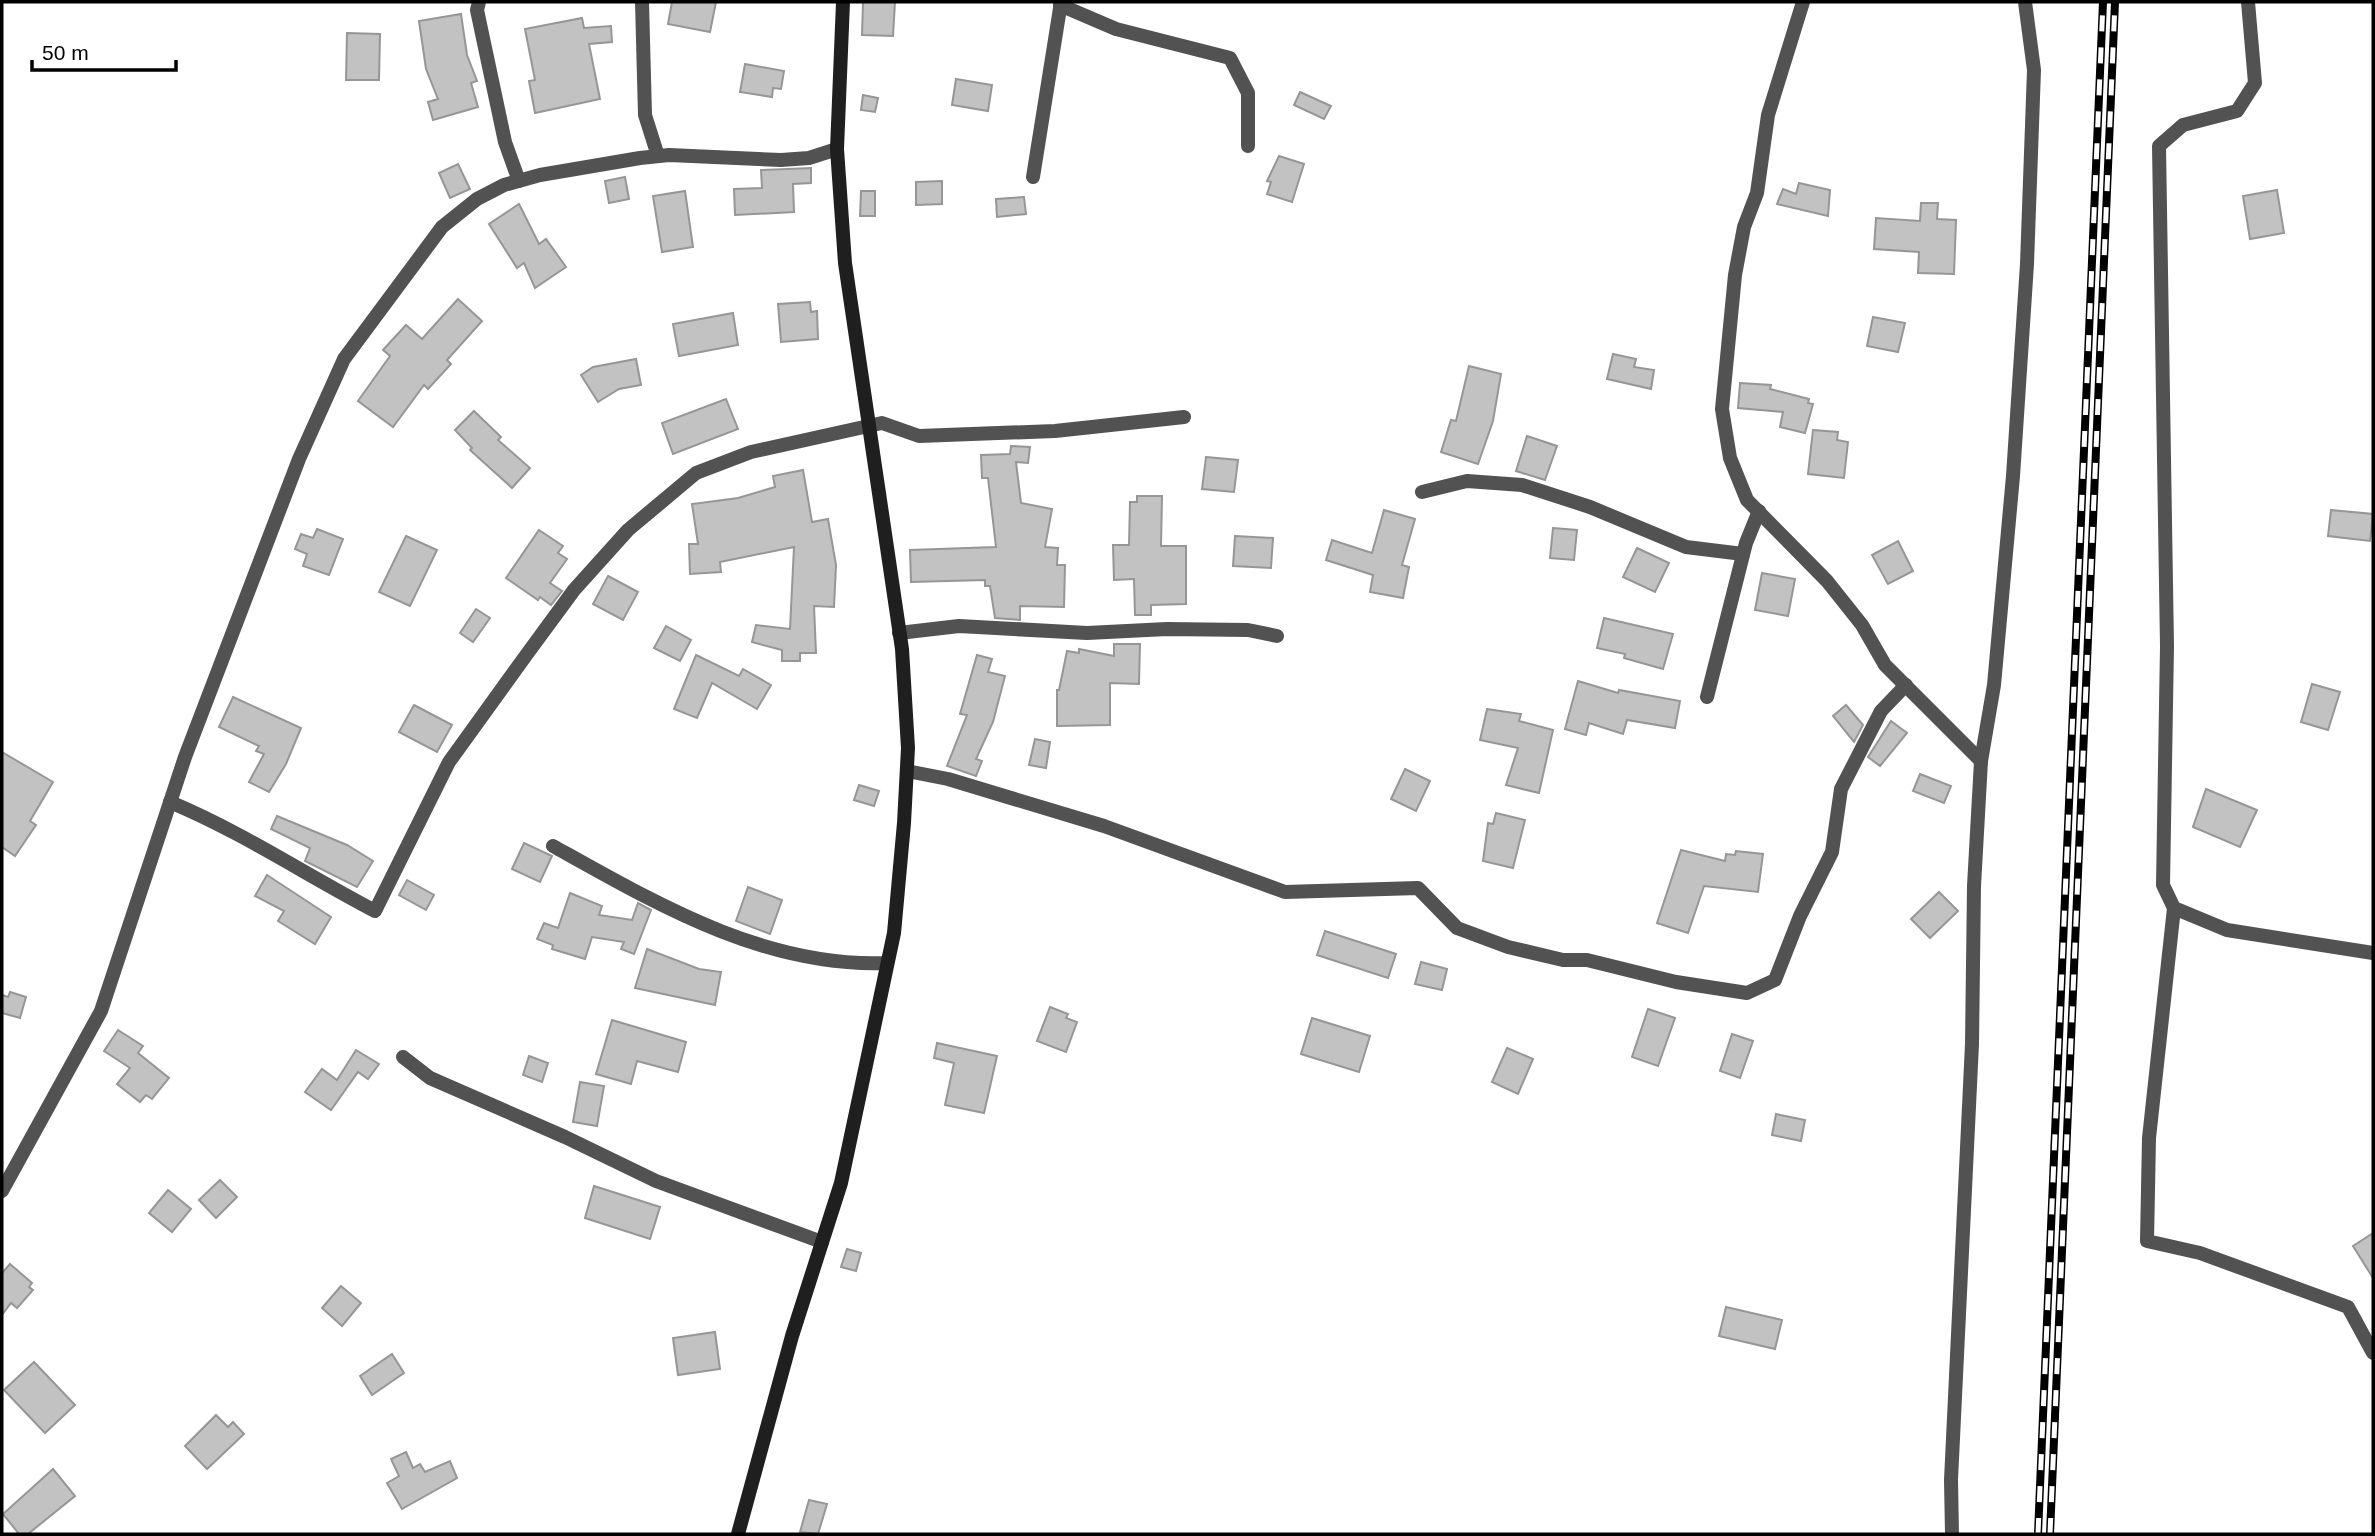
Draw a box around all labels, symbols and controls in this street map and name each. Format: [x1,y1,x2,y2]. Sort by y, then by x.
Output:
scale bar [32,28,175,72]
text: 50 m [42,41,89,64]

